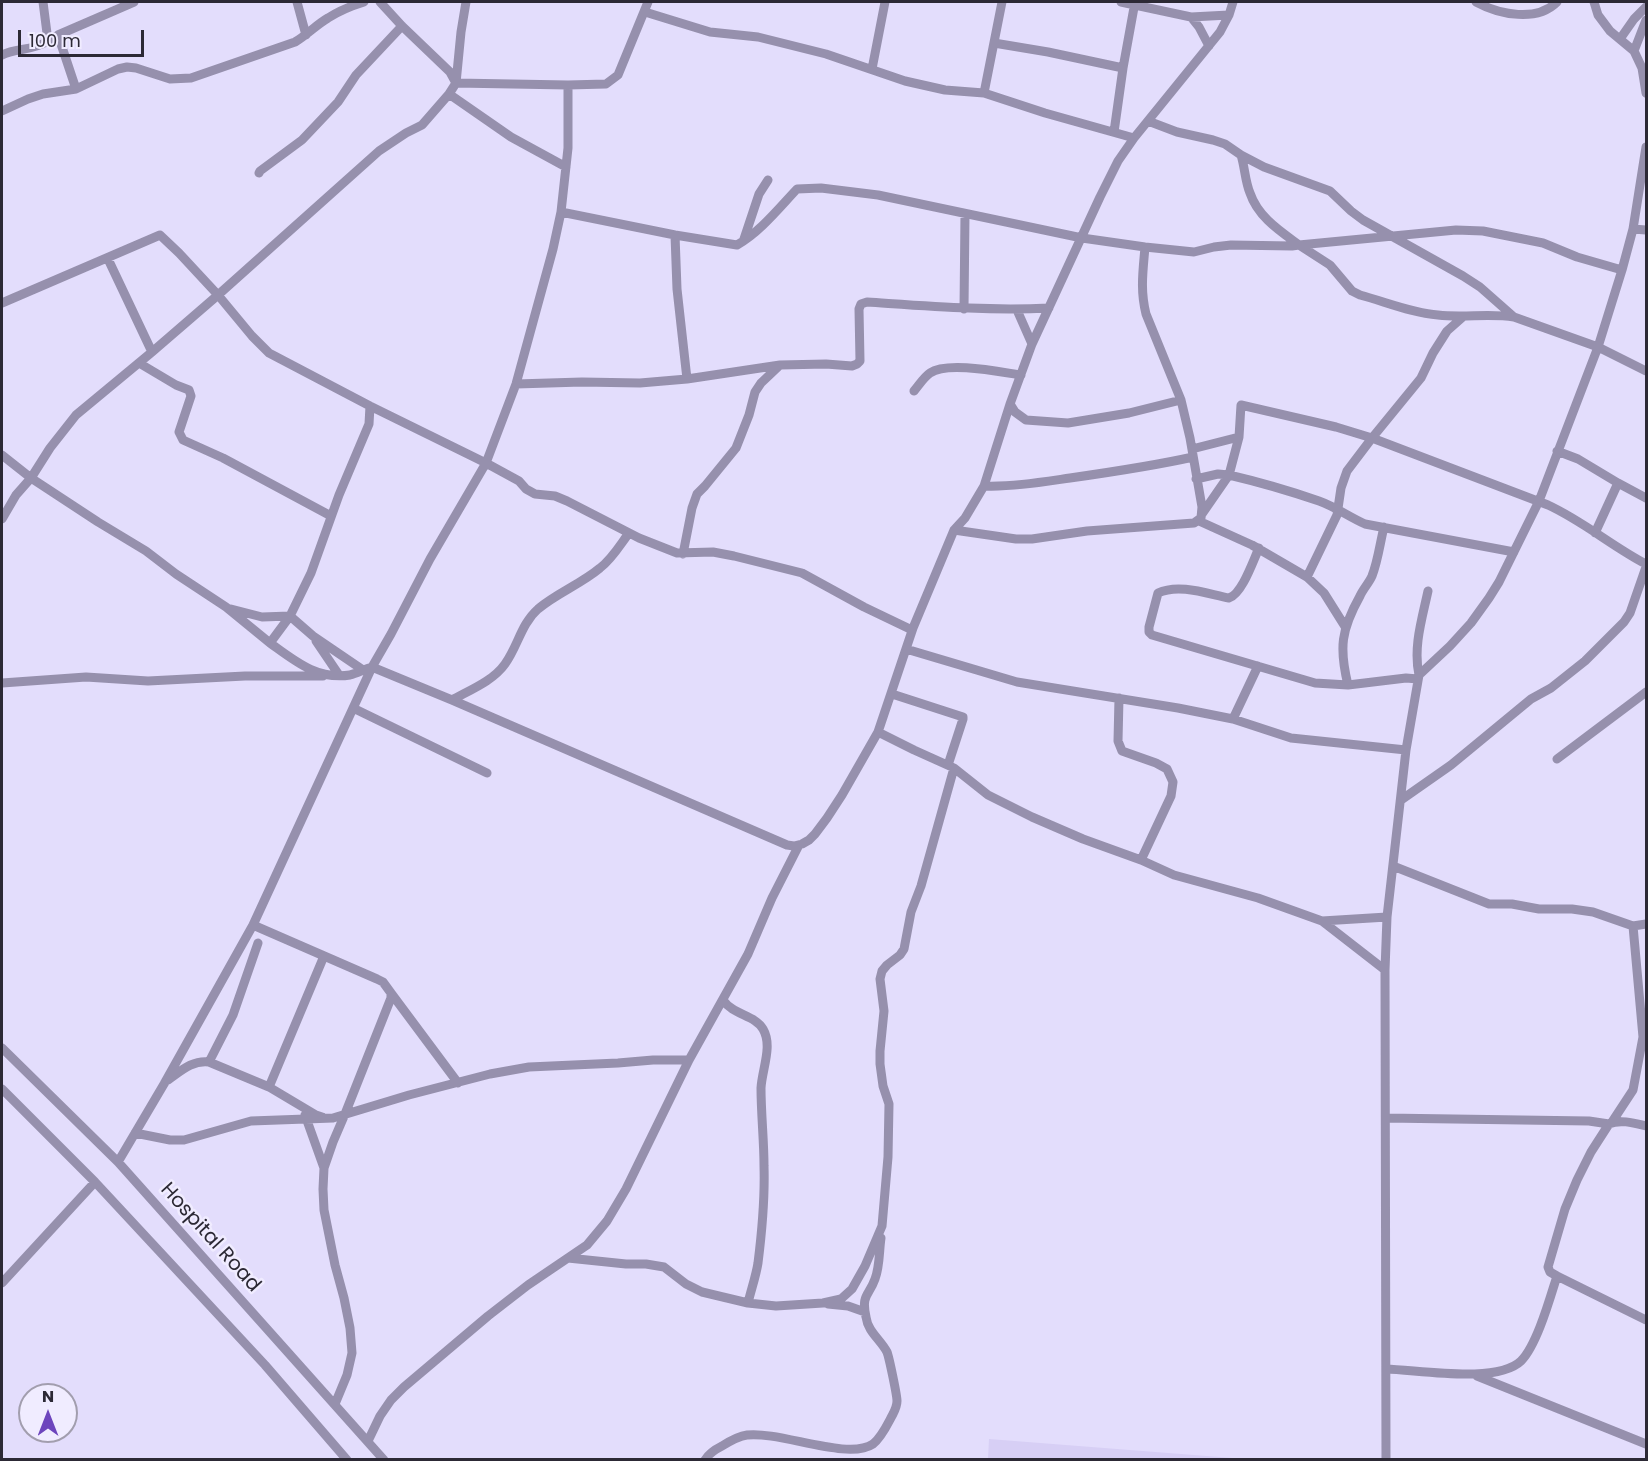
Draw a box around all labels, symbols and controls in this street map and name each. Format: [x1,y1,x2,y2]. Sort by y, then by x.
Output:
scale bar [21,18,147,56]
text: 100 m [29,28,81,53]
street label: Hospital Road [155,1178,265,1298]
north arrow [18,1383,78,1443]
text: N [42,1385,54,1408]

